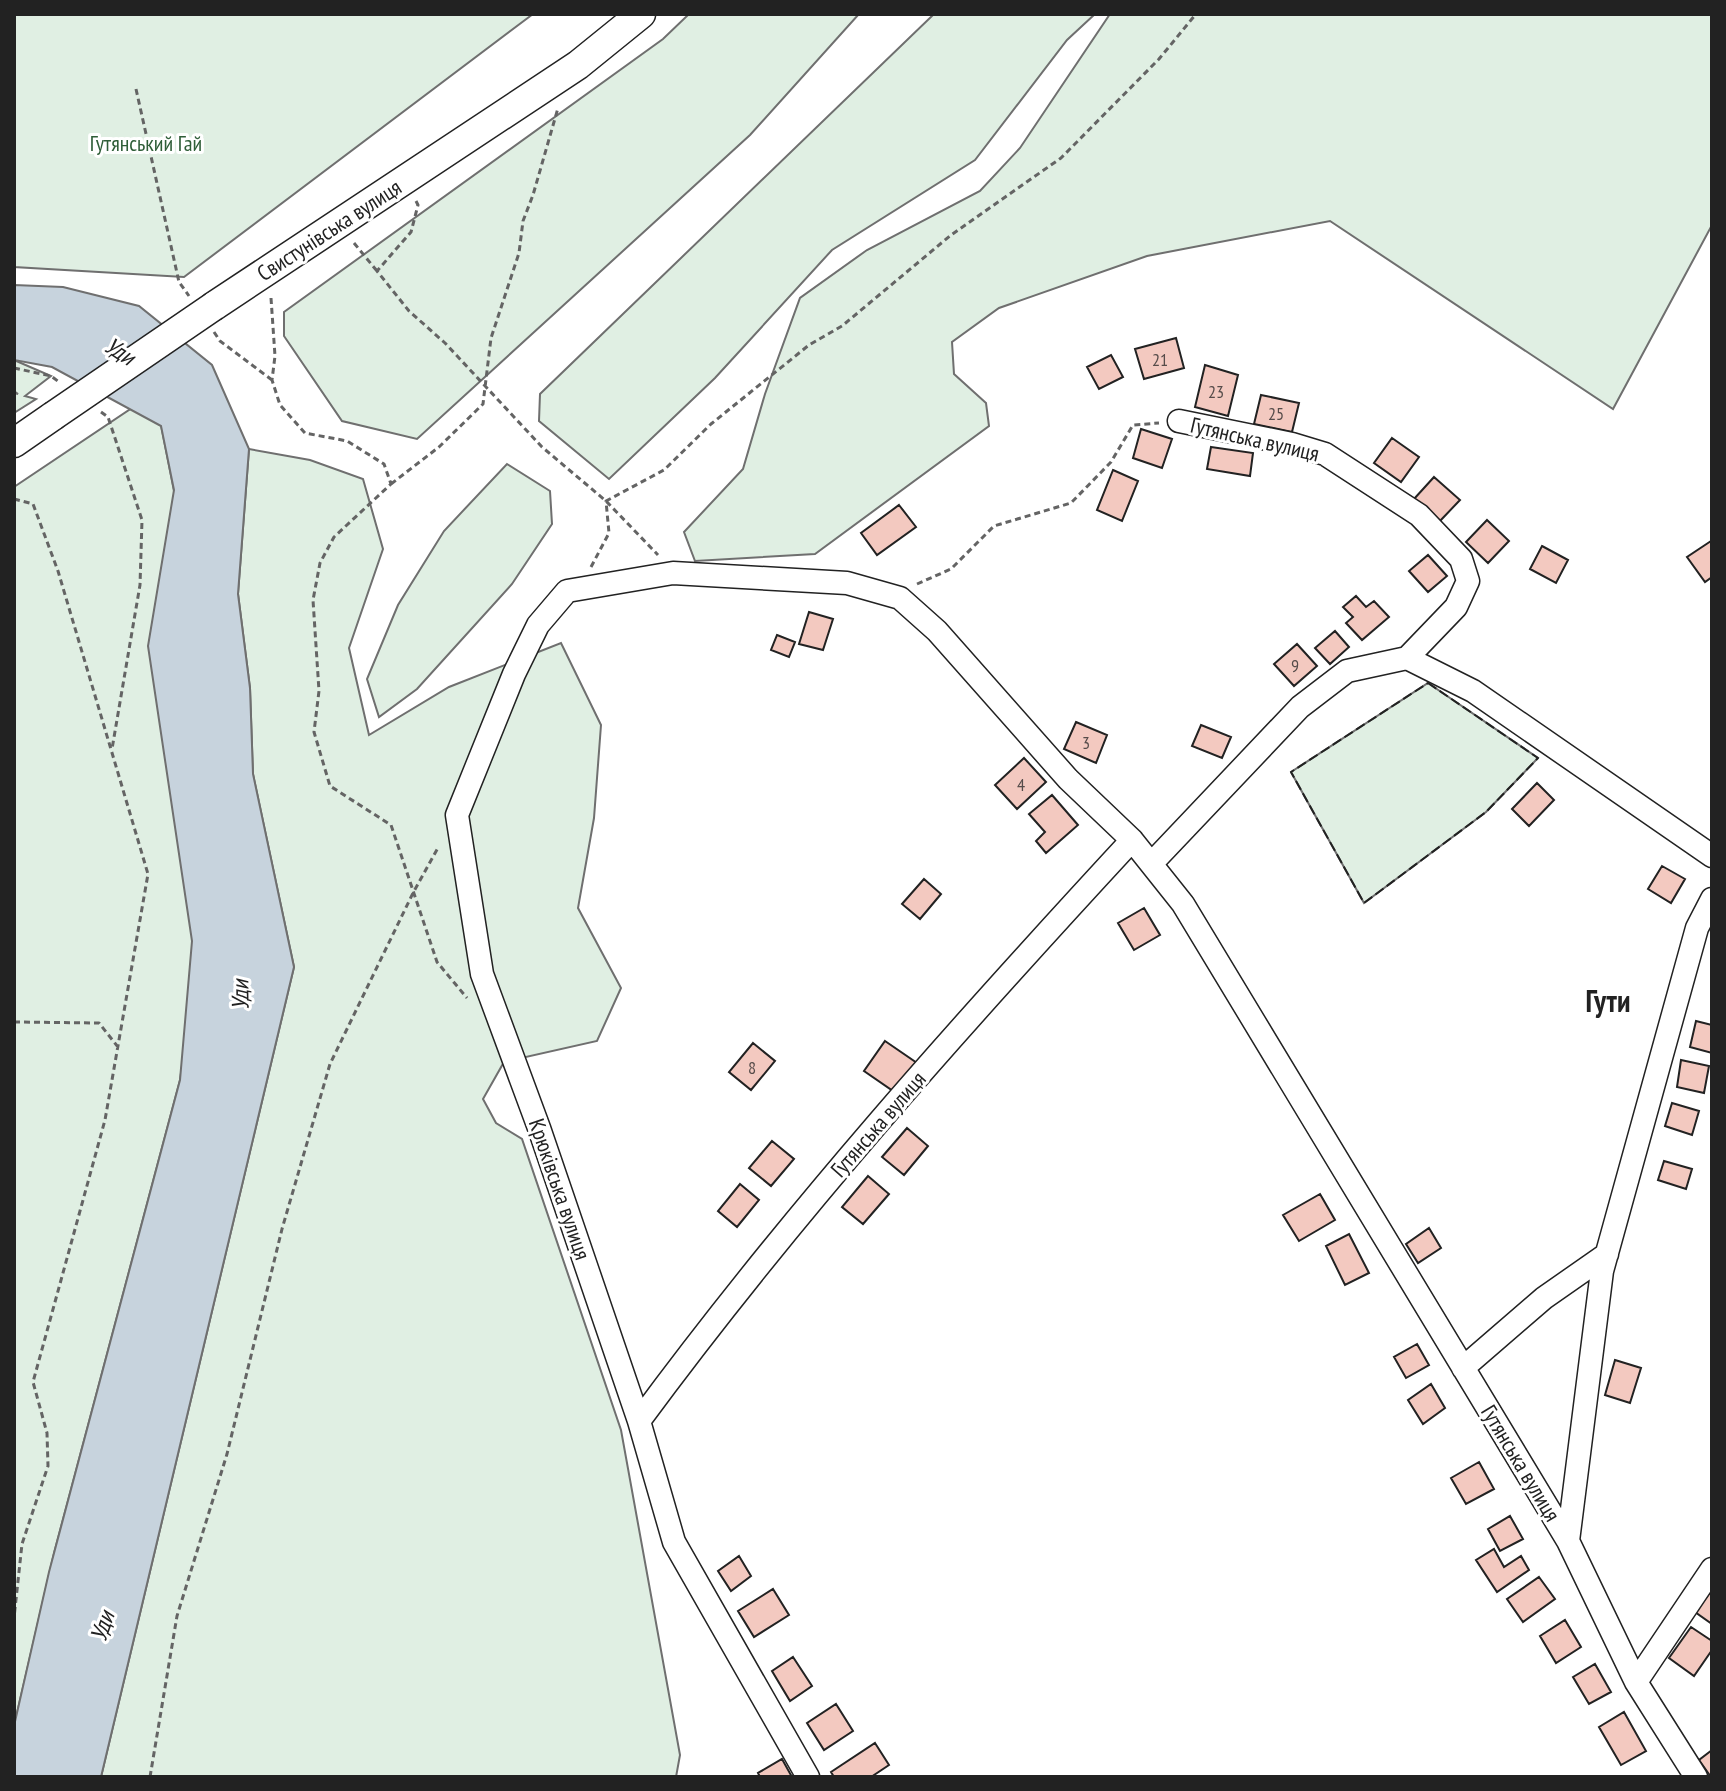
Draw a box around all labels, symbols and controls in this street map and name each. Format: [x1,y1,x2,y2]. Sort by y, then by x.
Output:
park label: Гутянський Гай [90,129,202,157]
street label: Свистунівська вулиця [252,173,406,287]
water label: Уди [99,330,143,374]
house number: 21 [1152,348,1168,371]
house number: 23 [1208,380,1224,403]
house number: 25 [1268,402,1284,425]
street label: Гутянська вулиця [1188,411,1322,467]
house number: 9 [1291,654,1299,677]
house number: 3 [1082,731,1090,754]
house number: 4 [1017,773,1025,796]
water label: Уди [224,977,256,1010]
district label: Гути [1586,981,1630,1020]
house number: 8 [748,1056,756,1079]
street label: Гутянська вулиця [824,1065,932,1183]
street label: Крюківська вулиця [523,1115,597,1263]
street label: Гутянська вулиця [1475,1400,1567,1526]
water label: Уди [82,1604,122,1645]

